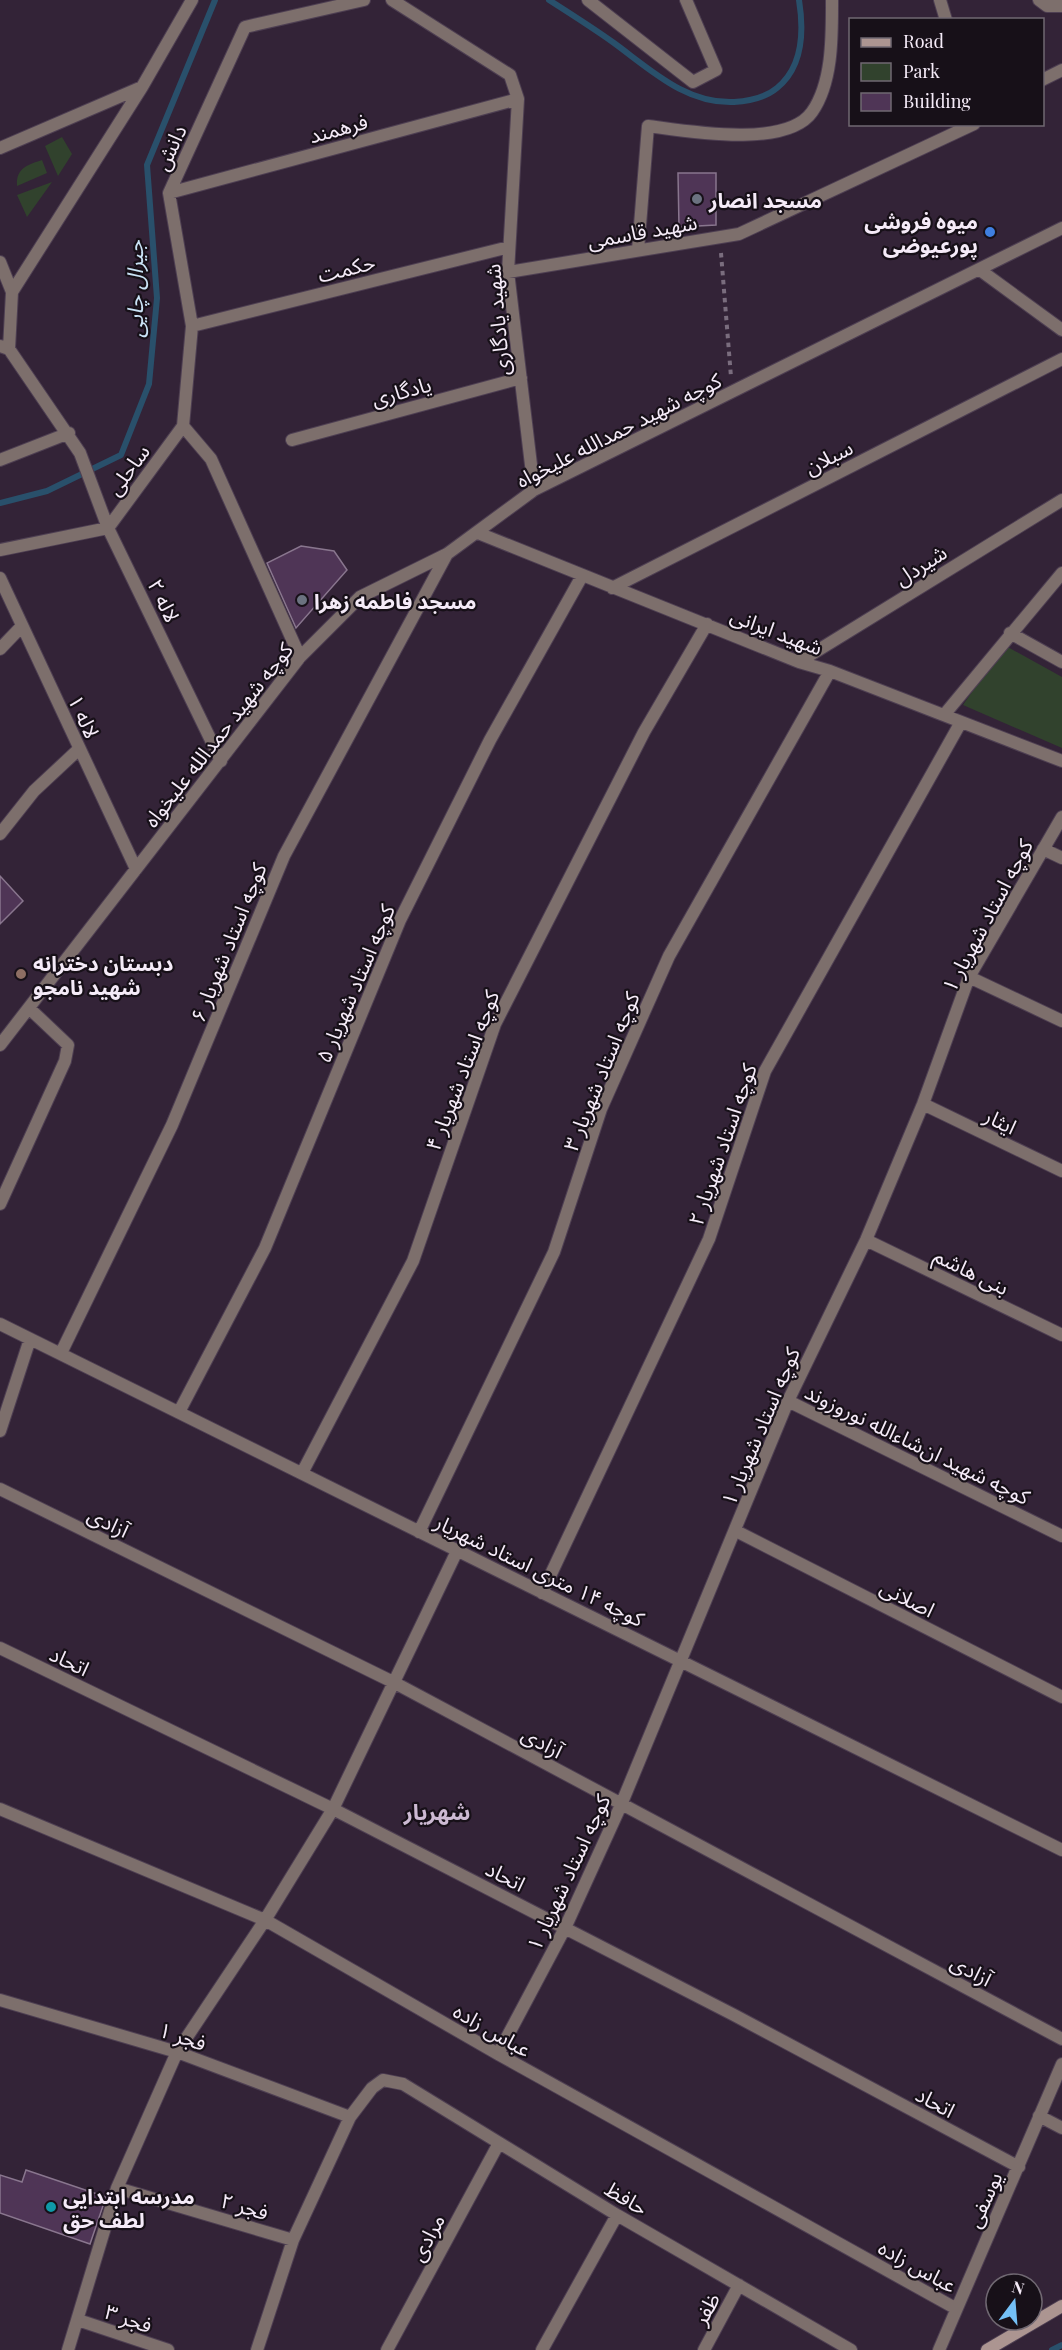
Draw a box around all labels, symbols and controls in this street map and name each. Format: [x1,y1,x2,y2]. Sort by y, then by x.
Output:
legend [849,18,1044,126]
text: Road [903,29,944,53]
text: Park [903,59,940,83]
text: Building [903,89,971,113]
street label: فرهمند [306,106,370,148]
street label: دانش [146,120,192,174]
place label: مسجد انصار [708,185,822,213]
marker: مسجد انصار [690,192,704,206]
place label: میوه فروشی پورعیوضی [864,206,978,260]
street label: شهید قاسمی [585,207,699,253]
marker: میوه فروشی پورعیوضی [983,225,997,239]
water label: جیرال چایی [119,239,150,338]
street label: حکمت [314,246,378,288]
street label: شهید یادگاری [477,263,515,377]
street label: کوچه شهید حمدالله علیخواه [510,365,726,494]
street label: یادگاری [368,369,434,411]
street label: سبلان [799,432,857,480]
street label: ساحلی [99,438,155,500]
street label: شیردل [889,537,951,591]
street label: لاله ۲ [143,574,187,626]
place label: مسجد فاطمه زهرا [314,586,477,614]
marker: مسجد فاطمه زهرا [295,593,309,607]
street label: شهید ایرانی [727,600,827,660]
street label: کوچه شهید حمدالله علیخواه [136,636,299,833]
street label: لاله ۱ [63,690,107,742]
street label: کوچه استاد شهریار ۱ [934,833,1039,997]
street label: کوچه استاد شهریار ۶ [182,858,273,1026]
street label: کوچه استاد شهریار ۵ [308,899,401,1067]
place label: دبستان دخترانه شهید نامجو [33,948,173,1000]
marker: دبستان دخترانه شهید نامجو [14,967,28,981]
street label: کوچه استاد شهریار ۴ [418,986,505,1154]
street label: کوچه استاد شهریار ۳ [555,987,646,1155]
street label: کوچه استاد شهریار ۲ [680,1059,763,1229]
street label: ایثار [979,1100,1022,1140]
street label: بنی هاشم [929,1240,1014,1303]
street label: کوچه استاد شهریار ۱ [713,1342,806,1510]
street label: کوچه شهید ان‌شاءالله نوروزوند [800,1376,1035,1511]
street label: آزادی [83,1499,135,1543]
street label: کوچه ۱۴ متری استاد شهریار [429,1506,650,1633]
street label: اصلانی [876,1571,940,1623]
street label: اتحاد [46,1638,94,1682]
street label: آزادی [517,1719,569,1764]
street label: کوچه استاد شهریار ۱ [519,1789,617,1955]
district label: شهریار [403,1796,470,1826]
street label: اتحاد [481,1853,531,1897]
street label: آزادی [946,1947,998,1992]
street label: عباس زاده [449,1996,537,2062]
street label: فجر ۱ [156,2014,210,2056]
street label: اتحاد [911,2079,961,2123]
street label: یوسفی [958,2167,1008,2231]
street label: حافظ [600,2173,654,2221]
place label: مدرسه ابتدایی لطف حق [63,2181,195,2234]
street label: فجر ۲ [218,2185,272,2225]
marker: مدرسه ابتدایی لطف حق [44,2200,58,2214]
street label: مرادی [402,2208,450,2266]
street label: عباس زاده [874,2232,962,2298]
north arrow [984,2272,1044,2332]
text: N [1010,2275,1027,2299]
street label: ظفر [684,2287,725,2330]
street label: فجر ۳ [102,2296,156,2338]

